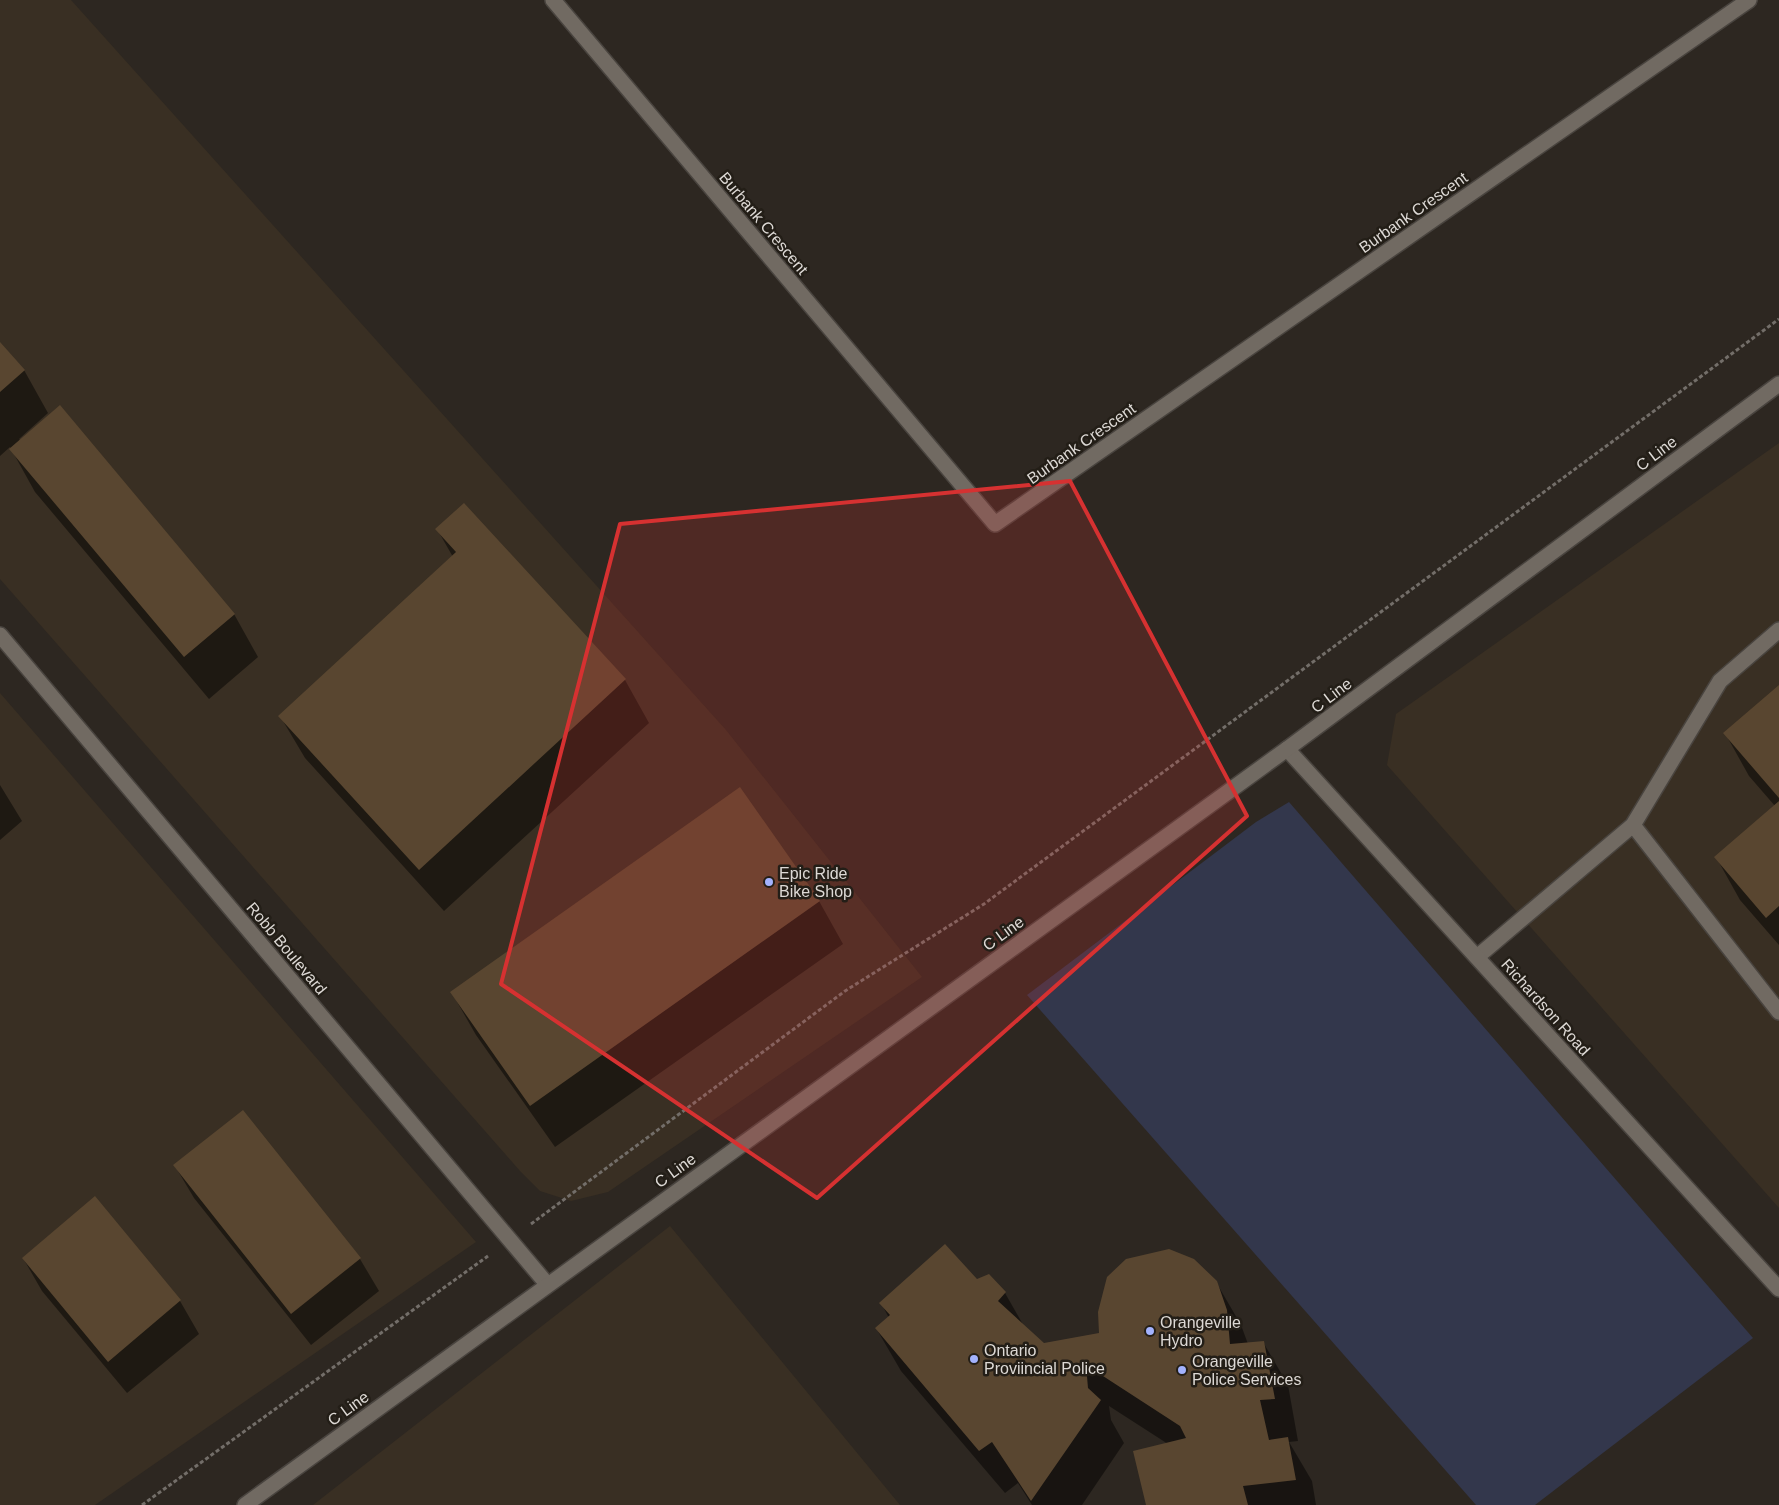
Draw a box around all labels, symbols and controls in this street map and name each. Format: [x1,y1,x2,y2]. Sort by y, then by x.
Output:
street label: Burbank Crescent [1356,168,1471,256]
street label: Burbank Crescent [716,169,812,278]
street label: Burbank Crescent [1024,399,1139,487]
street label: C Line [1633,433,1680,474]
street label: C Line [1308,675,1355,716]
place label: Epic Ride Bike Shop [779,865,852,900]
marker: Epic Ride Bike Shop [763,876,775,888]
street label: Robb Boulevard [243,899,330,998]
street label: C Line [980,913,1027,954]
street label: Richardson Road [1498,956,1593,1059]
street label: C Line [652,1150,699,1191]
place label: Orangeville Hydro [1160,1314,1241,1349]
marker: Orangeville Hydro [1144,1325,1156,1337]
place label: Ontario Proviincial Police [984,1342,1105,1377]
marker: Ontario Proviincial Police [968,1353,980,1365]
place label: Orangeville Police Services [1192,1353,1301,1388]
marker: Orangeville Police Services [1176,1364,1188,1376]
street label: C Line [325,1388,372,1429]

